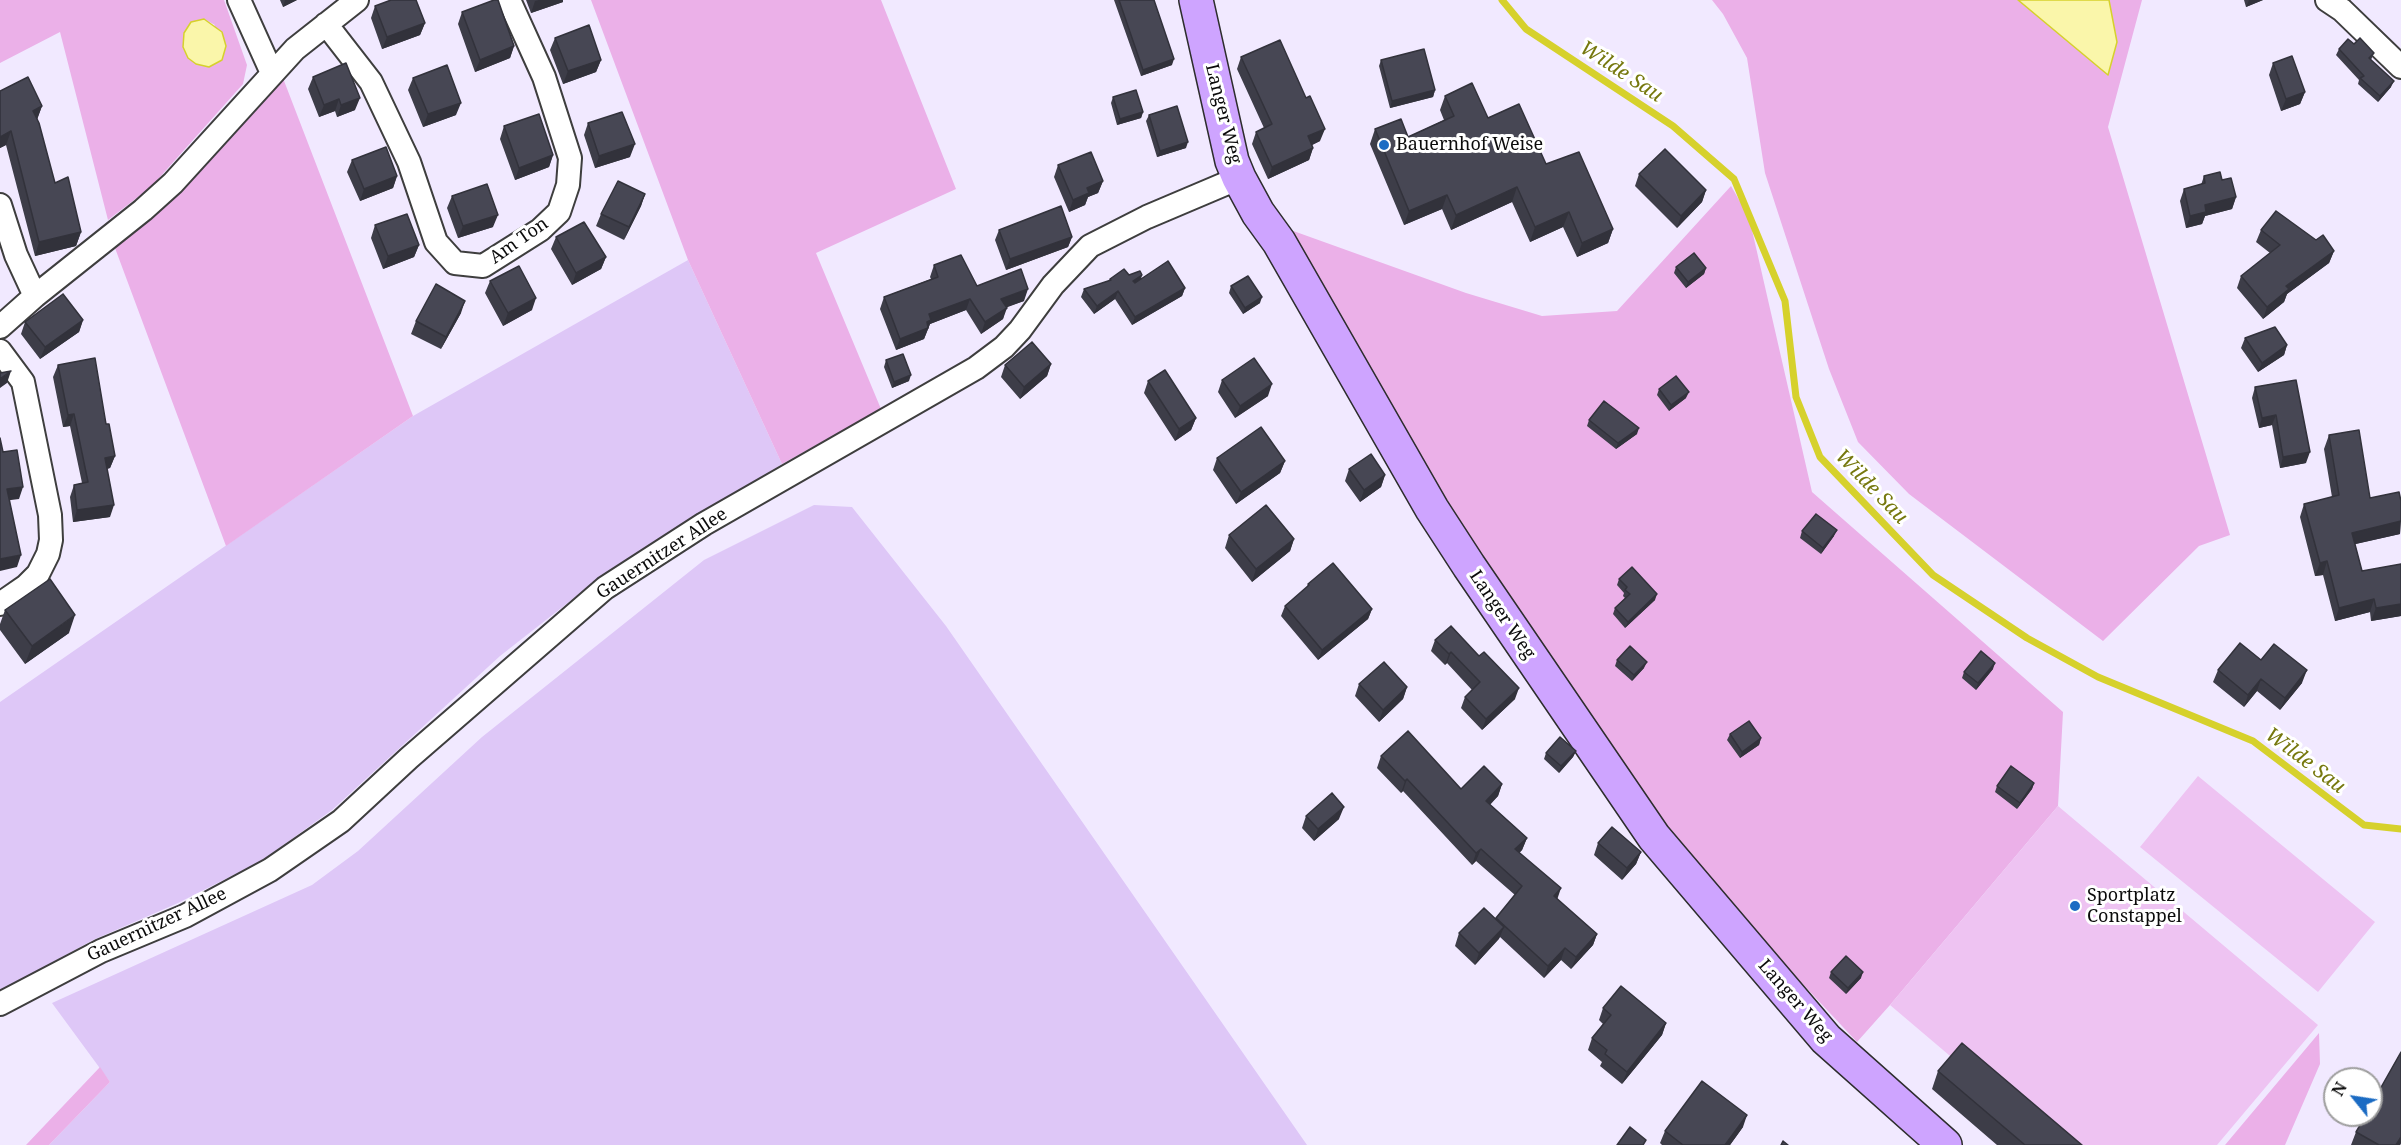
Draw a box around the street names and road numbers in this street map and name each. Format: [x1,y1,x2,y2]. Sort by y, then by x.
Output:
street label: Langer Weg [1200,62,1246,166]
street label: Am Ton [486,213,552,269]
street label: Gauernitzer Allee [593,504,731,604]
street label: Langer Weg [1464,566,1540,664]
street label: Gauernitzer Allee [84,883,230,967]
street label: Langer Weg [1753,955,1837,1047]

